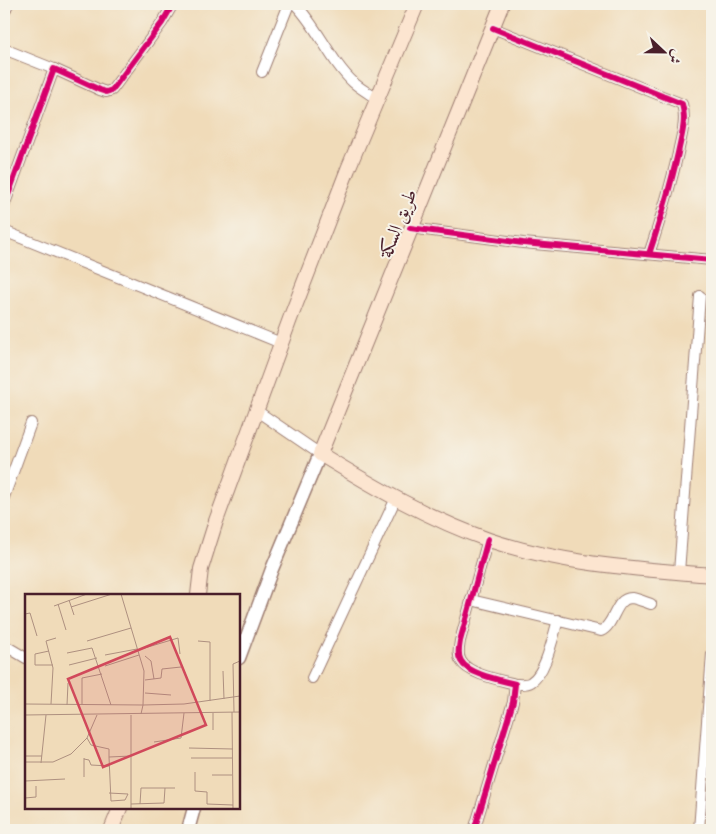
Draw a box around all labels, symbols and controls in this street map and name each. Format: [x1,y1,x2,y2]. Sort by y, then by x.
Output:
north arrow [638,28,688,78]
text: ش [662,46,686,66]
street label: طريق السكة [373,185,425,263]
inset map [25,594,240,809]

